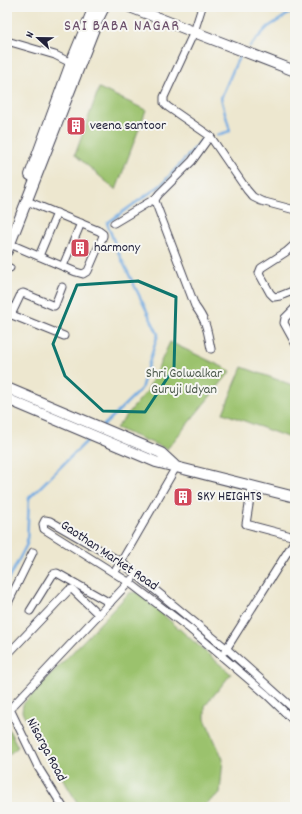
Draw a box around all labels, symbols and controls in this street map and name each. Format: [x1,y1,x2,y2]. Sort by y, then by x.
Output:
district label: SAI BABA NAGAR [64,15,180,38]
north arrow [18,18,58,58]
text: N [22,29,39,41]
building icon: veena santoor [65,115,87,137]
place label: veena santoor [90,116,167,136]
building icon: harmony [69,237,91,259]
place label: harmony [94,238,140,258]
park label: Shri Golwalkar Guruji Udyan [146,364,223,400]
building icon: SKY HEIGHTS [172,486,194,508]
place label: SKY HEIGHTS [197,487,262,507]
street label: Gaothan Market Road [56,516,162,596]
street label: Nisarga Road [21,715,71,785]

